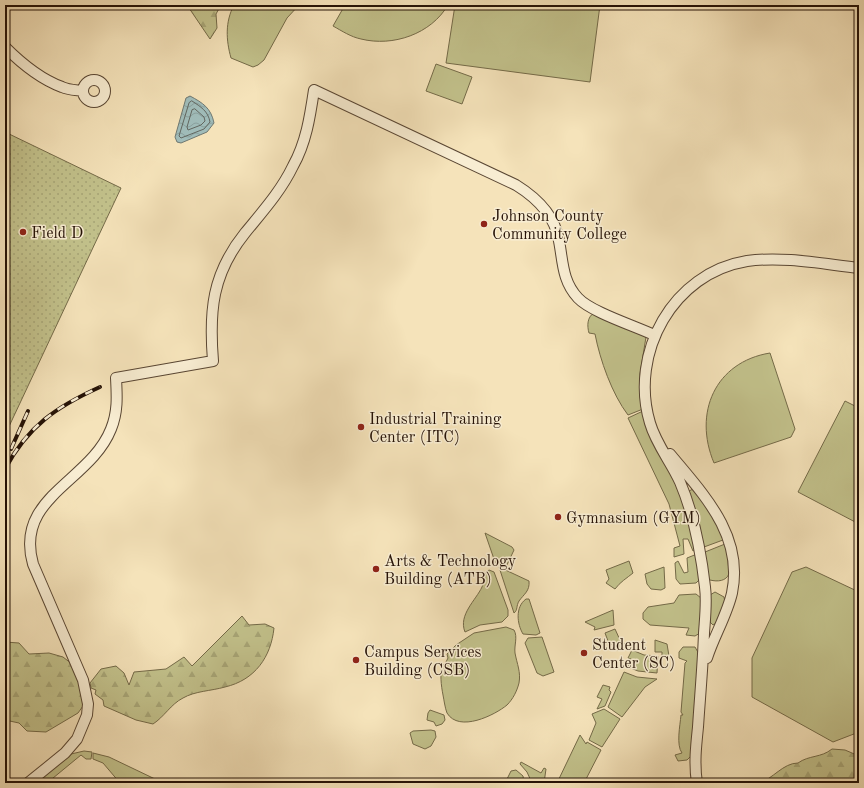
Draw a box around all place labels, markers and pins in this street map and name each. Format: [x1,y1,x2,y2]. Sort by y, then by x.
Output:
place label: Johnson County Community College [492,209,627,243]
marker: Johnson County Community College [479,219,489,229]
place label: Field D [31,226,83,242]
marker: Field D [18,227,28,237]
place label: Industrial Training Center (ITC) [369,412,502,446]
marker: Industrial Training Center (ITC) [356,422,366,432]
place label: Gymnasium (GYM) [566,510,701,527]
marker: Gymnasium (GYM) [553,512,563,522]
place label: Arts & Technology Building (ATB) [384,554,517,588]
marker: Arts & Technology Building (ATB) [371,564,381,574]
place label: Student Center (SC) [592,638,675,672]
place label: Campus Services Building (CSB) [364,645,482,679]
marker: Student Center (SC) [579,648,589,658]
marker: Campus Services Building (CSB) [351,655,361,665]

